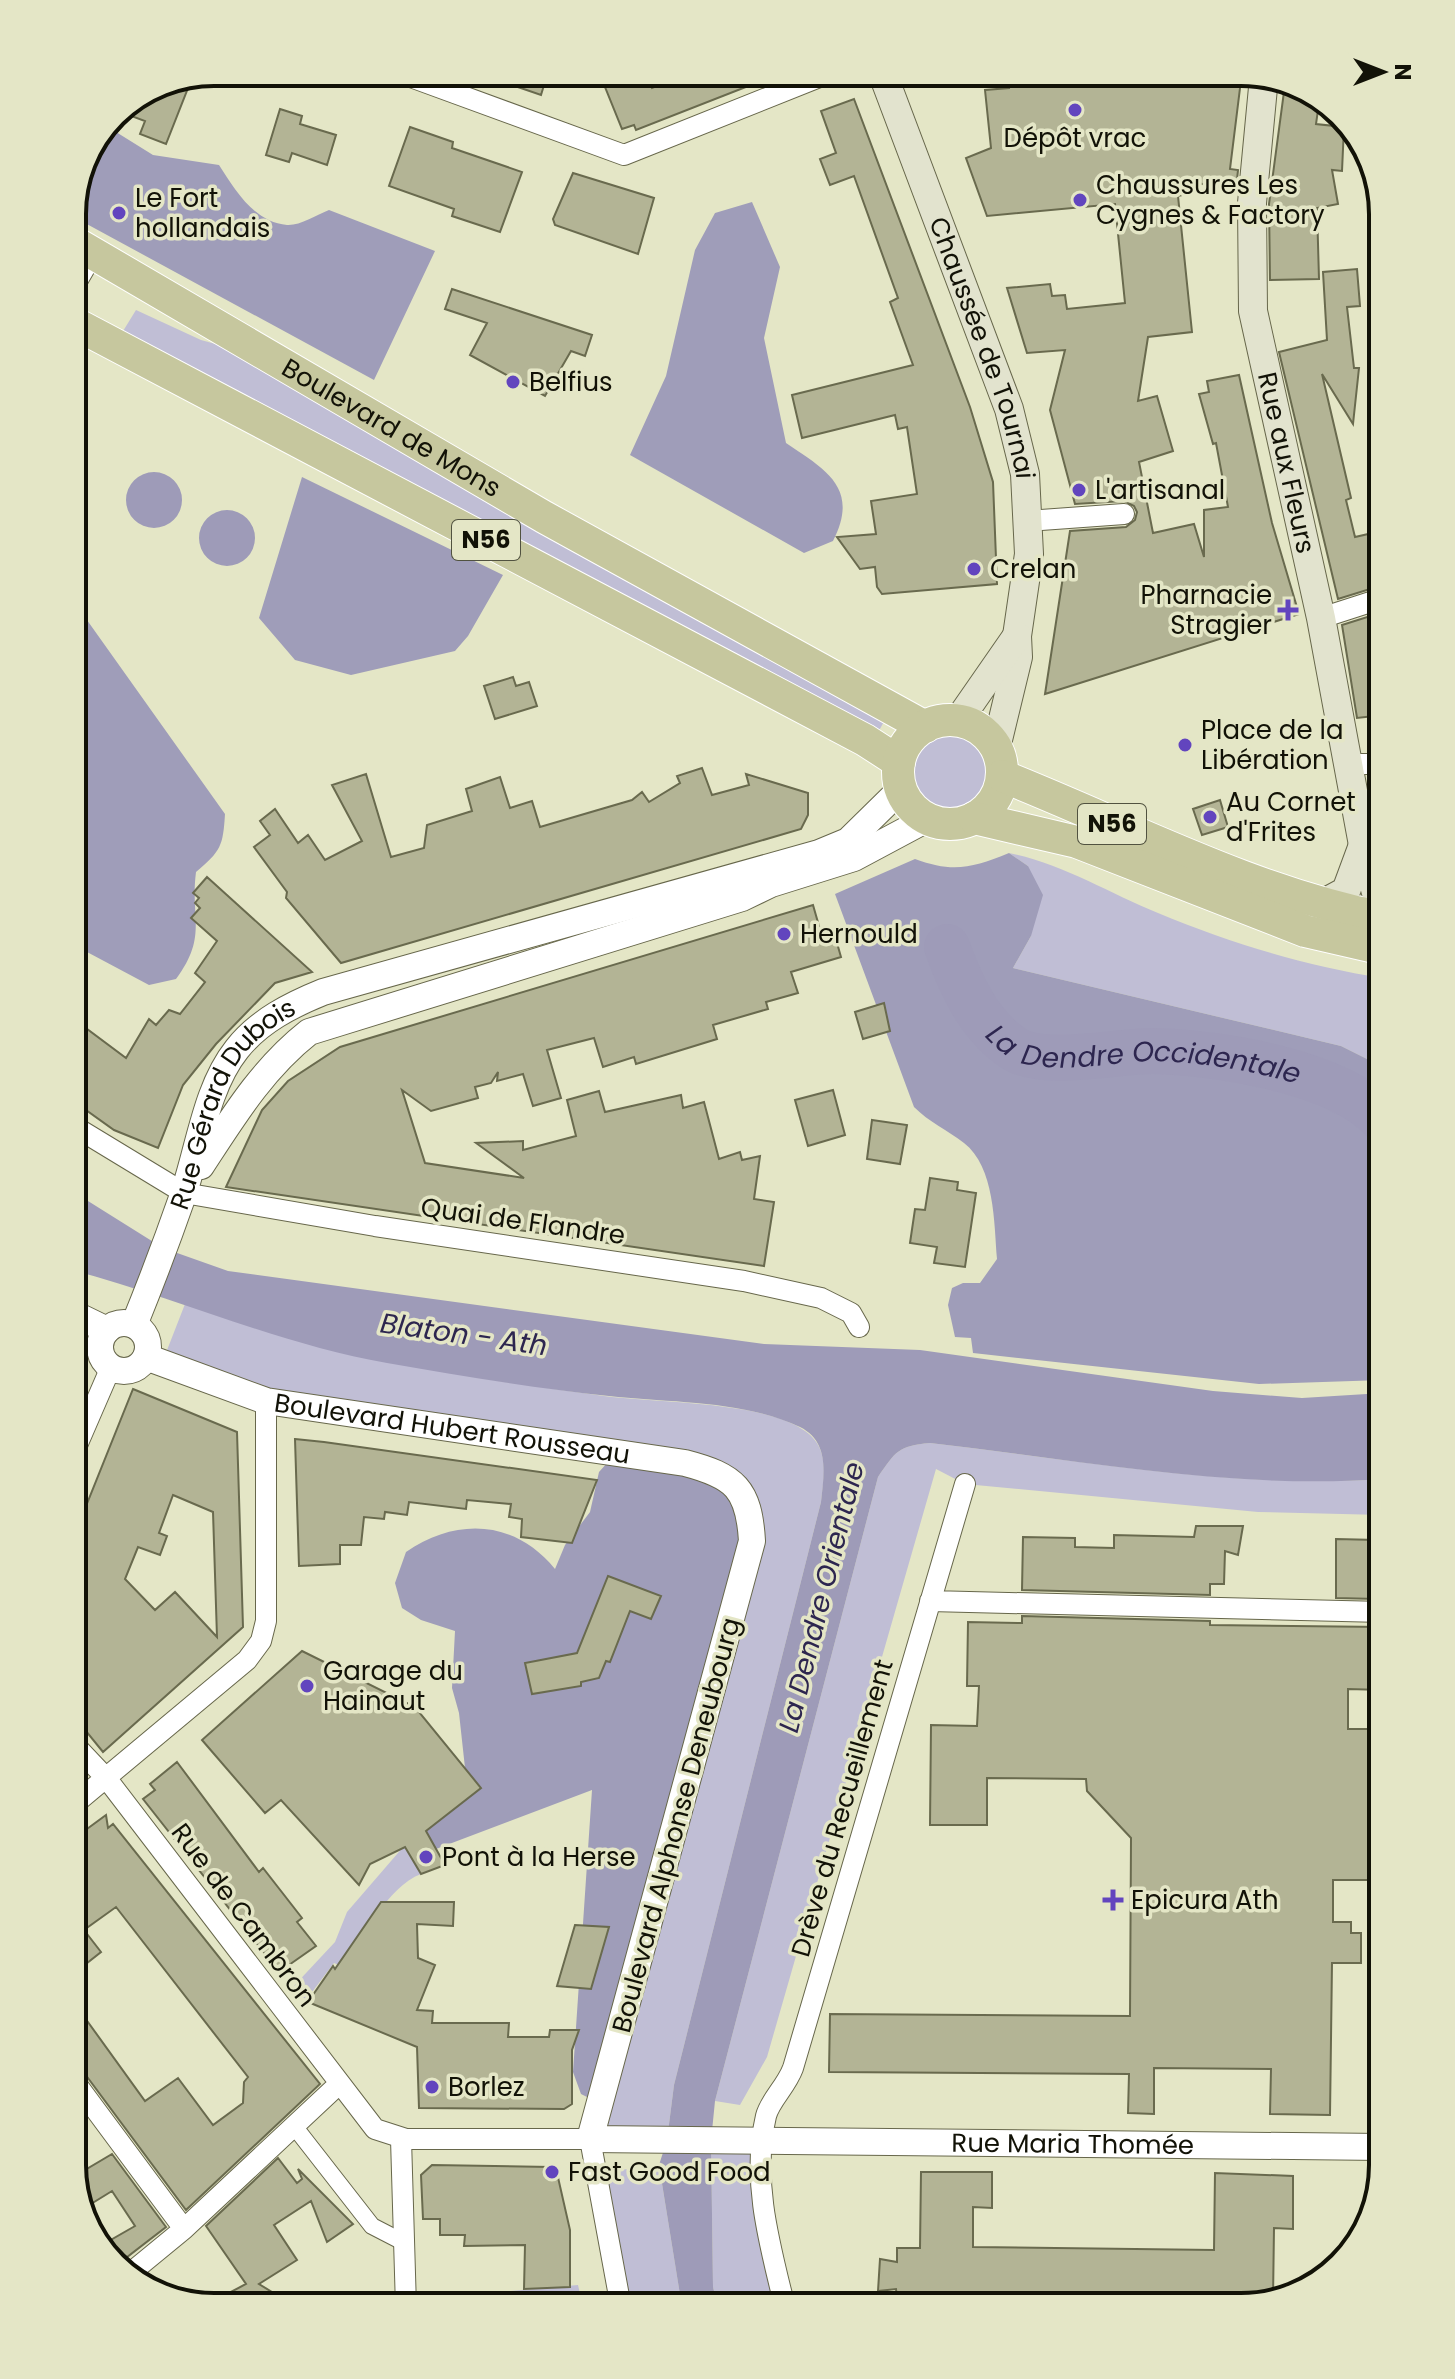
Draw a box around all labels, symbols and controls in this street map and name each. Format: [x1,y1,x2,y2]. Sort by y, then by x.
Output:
north arrow [1343,32,1423,112]
text: N [1387,64,1418,80]
marker: Dépôt vrac [1066,101,1084,119]
place label: Dépôt vrac [1004,120,1146,156]
place label: Chaussures Les Cygnes & Factory [1096,167,1325,233]
place label: Le Fort hollandais [135,180,270,246]
marker: Chaussures Les Cygnes & Factory [1071,191,1089,209]
marker: Le Fort hollandais [110,204,128,222]
street label: Chaussée de Tournai [920,212,1043,480]
street label: Boulevard de Mons [275,350,508,506]
place label: Belfius [529,364,613,400]
street label: Rue aux Fleurs [1249,369,1324,557]
marker: Belfius [504,373,522,391]
place label: L'artisanal [1095,472,1225,508]
marker: L'artisanal [1070,481,1088,499]
road number: N56 [452,520,520,560]
place label: Crelan [990,551,1077,587]
marker: Crelan [965,560,983,578]
place label: Pharnacie Stragier [1141,577,1272,643]
marker: Pharnacie Stragier [1279,601,1297,619]
place label: Place de la Libération [1201,712,1343,778]
marker: Place de la Libération [1176,736,1194,754]
place label: Au Cornet d'Frites [1226,784,1356,850]
road number: N56 [1078,804,1146,844]
marker: Au Cornet d'Frites [1201,808,1219,826]
place label: Hernould [800,916,918,952]
marker: Hernould [775,925,793,943]
street label: Rue Gérard Dubois [161,989,302,1214]
water label: La Dendre Occidentale [977,1016,1306,1094]
street label: Quai de Flandre [419,1189,627,1253]
water label: Blaton - Ath [378,1303,550,1366]
street label: Boulevard Hubert Rousseau [272,1384,632,1473]
water label: La Dendre Orientale [769,1458,874,1736]
street label: Boulevard Alphonse Deneubourg [603,1614,749,2036]
place label: Garage du Hainaut [323,1653,463,1719]
street label: Drève du Recueillement [782,1655,902,1961]
marker: Garage du Hainaut [298,1677,316,1695]
street label: Rue de Cambron [163,1816,325,2014]
place label: Pont à la Herse [442,1839,636,1875]
marker: Pont à la Herse [417,1848,435,1866]
place label: Epicura Ath [1131,1882,1279,1918]
marker: Epicura Ath [1102,1889,1124,1911]
place label: Borlez [448,2069,525,2105]
marker: Borlez [423,2078,441,2096]
street label: Rue Maria Thomée [951,2125,1194,2163]
place label: Fast Good Food [568,2154,771,2190]
marker: Fast Good Food [543,2163,561,2181]

